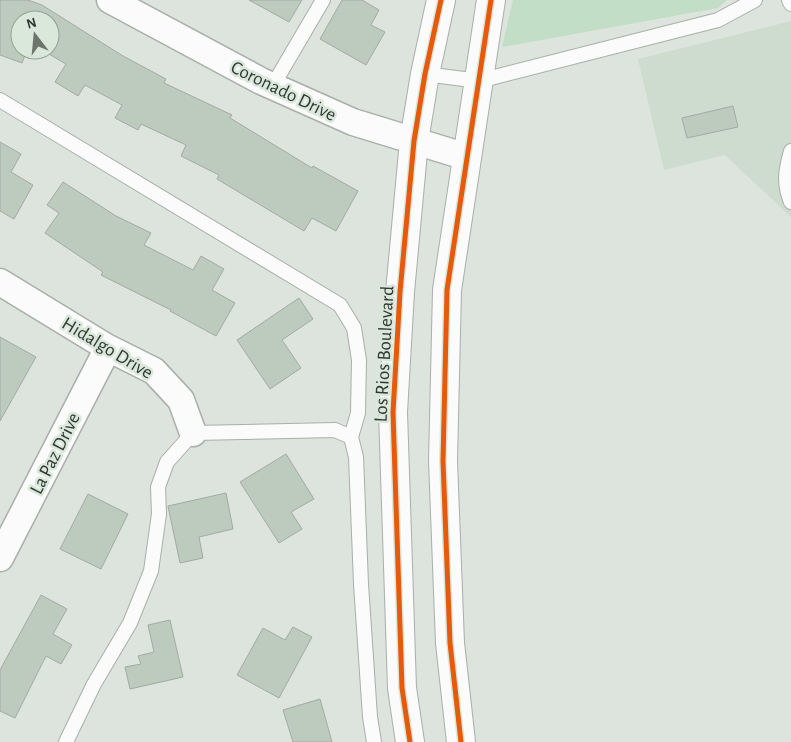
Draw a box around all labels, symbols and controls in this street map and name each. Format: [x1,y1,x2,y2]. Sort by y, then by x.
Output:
north arrow [10,10,60,60]
text: N [25,15,38,32]
street label: Coronado Drive [228,58,339,125]
street label: Los Rios Boulevard [371,285,398,423]
street label: Hidalgo Drive [59,314,156,383]
street label: La Paz Drive [27,410,84,497]

